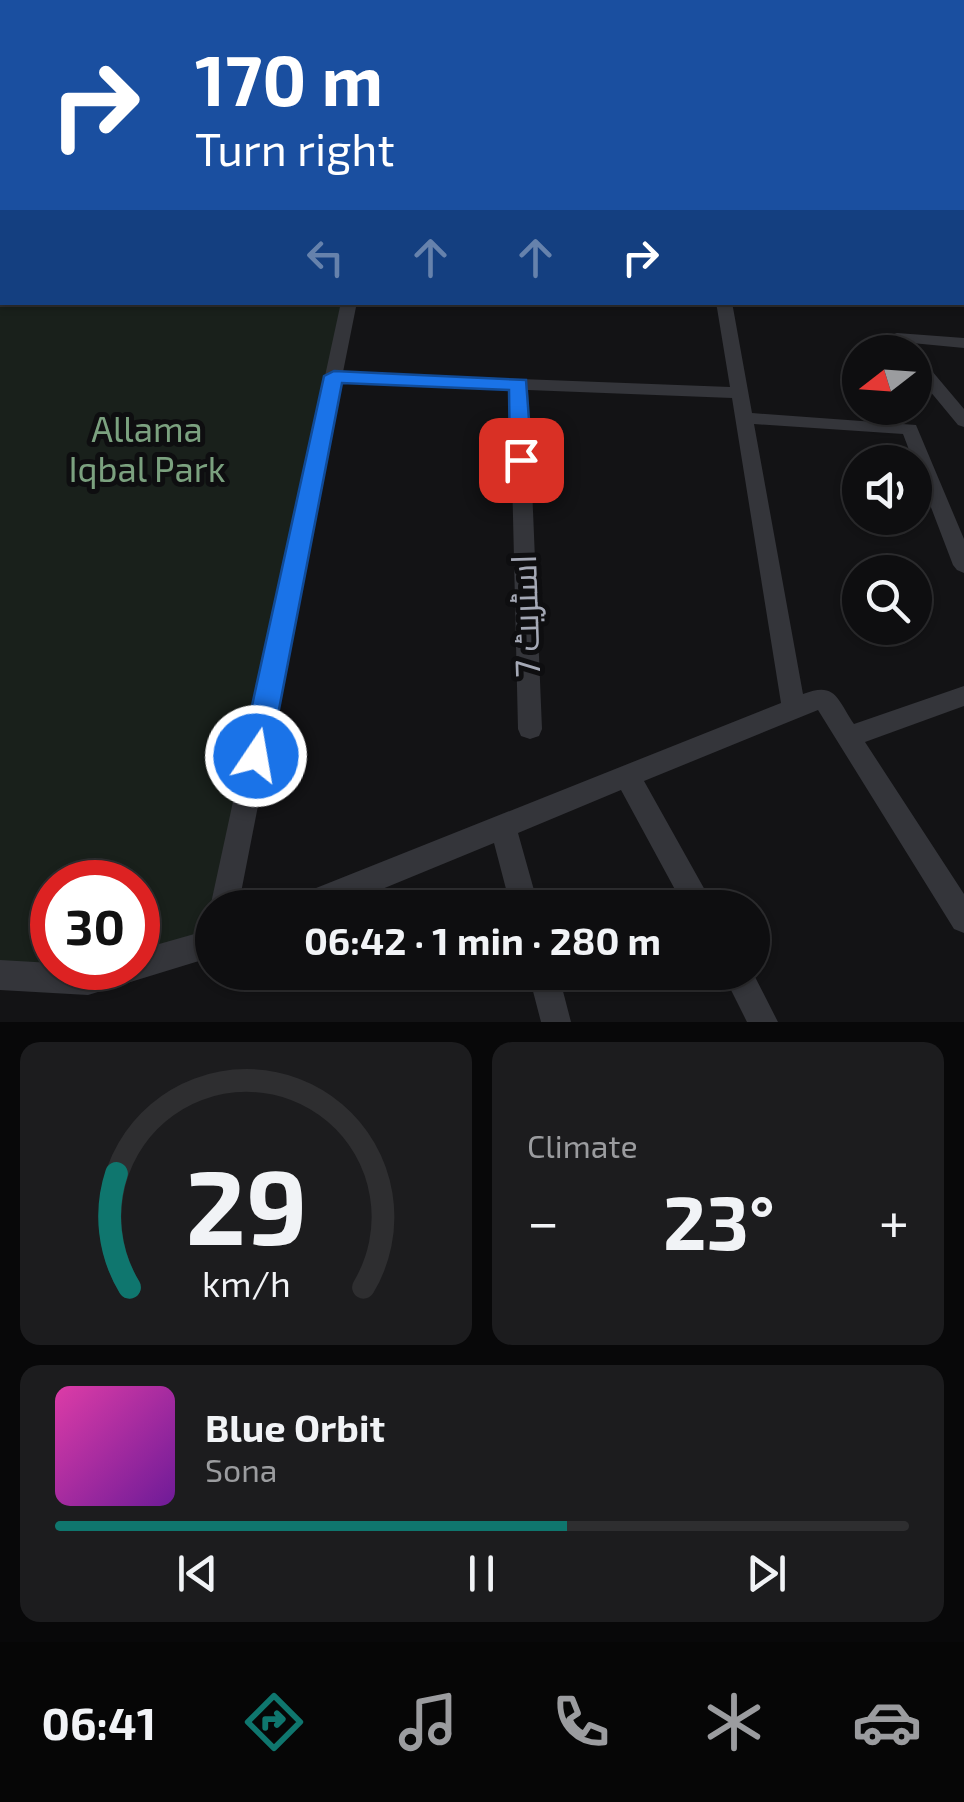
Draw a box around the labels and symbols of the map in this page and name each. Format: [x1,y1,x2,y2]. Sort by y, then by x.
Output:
north arrow [842,335,932,425]
park label: Allama Iqbal Park [68,407,226,489]
pin [479,418,564,503]
street label: اسٹریٹ 7 [501,554,548,678]
position arrow [204,704,308,808]
speed limit sign: 30 [30,860,160,990]

